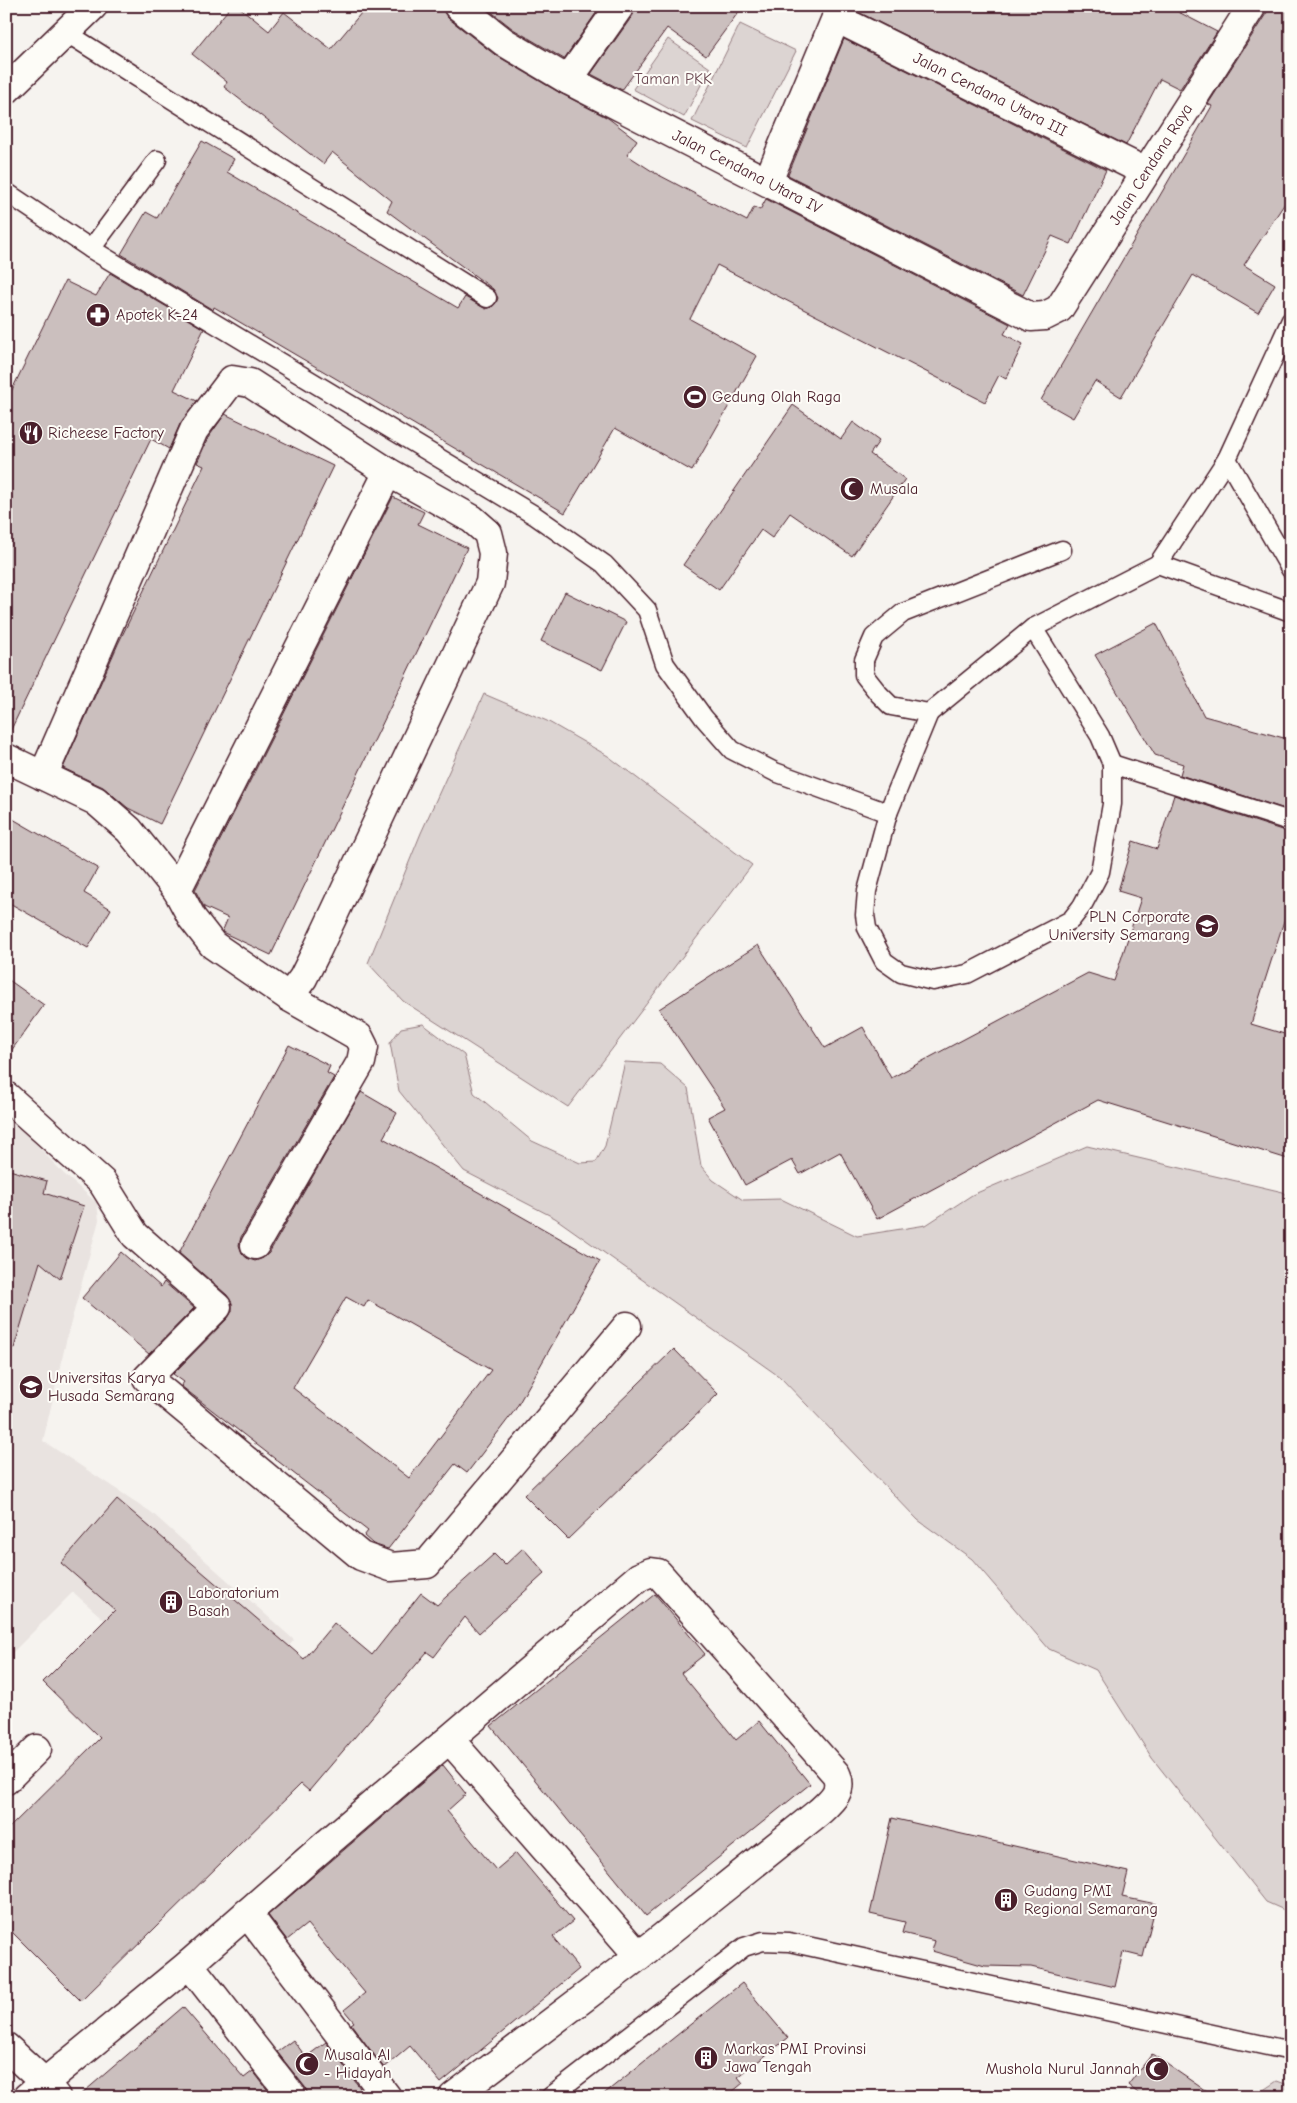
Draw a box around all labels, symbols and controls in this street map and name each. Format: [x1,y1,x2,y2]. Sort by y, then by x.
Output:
street label: Jalan Cendana Utara III [910,49,1070,140]
park label: Taman PKK [634,70,712,88]
street label: Jalan Cendana Raya [1106,100,1196,229]
street label: Jalan Cendana Utara IV [669,126,825,218]
pharmacy icon: Apotek K-24 [85,302,111,328]
place label: Apotek K-24 [116,306,198,324]
sports icon: Gedung Olah Raga [682,384,708,410]
place label: Gedung Olah Raga [712,388,841,406]
restaurant icon: Richeese Factory [18,420,44,446]
place label: Richeese Factory [48,424,165,442]
mosque icon: Musala [839,476,865,502]
place label: Musala [870,480,918,498]
place label: PLN Corporate University Semarang [1048,908,1190,944]
school or university icon: PLN Corporate University Semarang [1194,913,1220,939]
place label: Universitas Karya Husada Semarang [48,1369,175,1405]
school or university icon: Universitas Karya Husada Semarang [18,1374,44,1400]
place label: Laboratorium Basah [188,1584,279,1620]
building icon: Laboratorium Basah [158,1589,184,1615]
place label: Gudang PMI Regional Semarang [1024,1882,1158,1918]
building icon: Gudang PMI Regional Semarang [993,1887,1019,1913]
place label: Markas PMI Provinsi Jawa Tengah [724,2040,866,2076]
building icon: Markas PMI Provinsi Jawa Tengah [693,2045,719,2071]
place label: Musala Al - Hidayah [324,2046,391,2082]
mosque icon: Musala Al - Hidayah [294,2051,320,2077]
mosque icon: Mushola Nurul Jannah [1144,2056,1170,2082]
place label: Mushola Nurul Jannah [985,2060,1140,2078]

